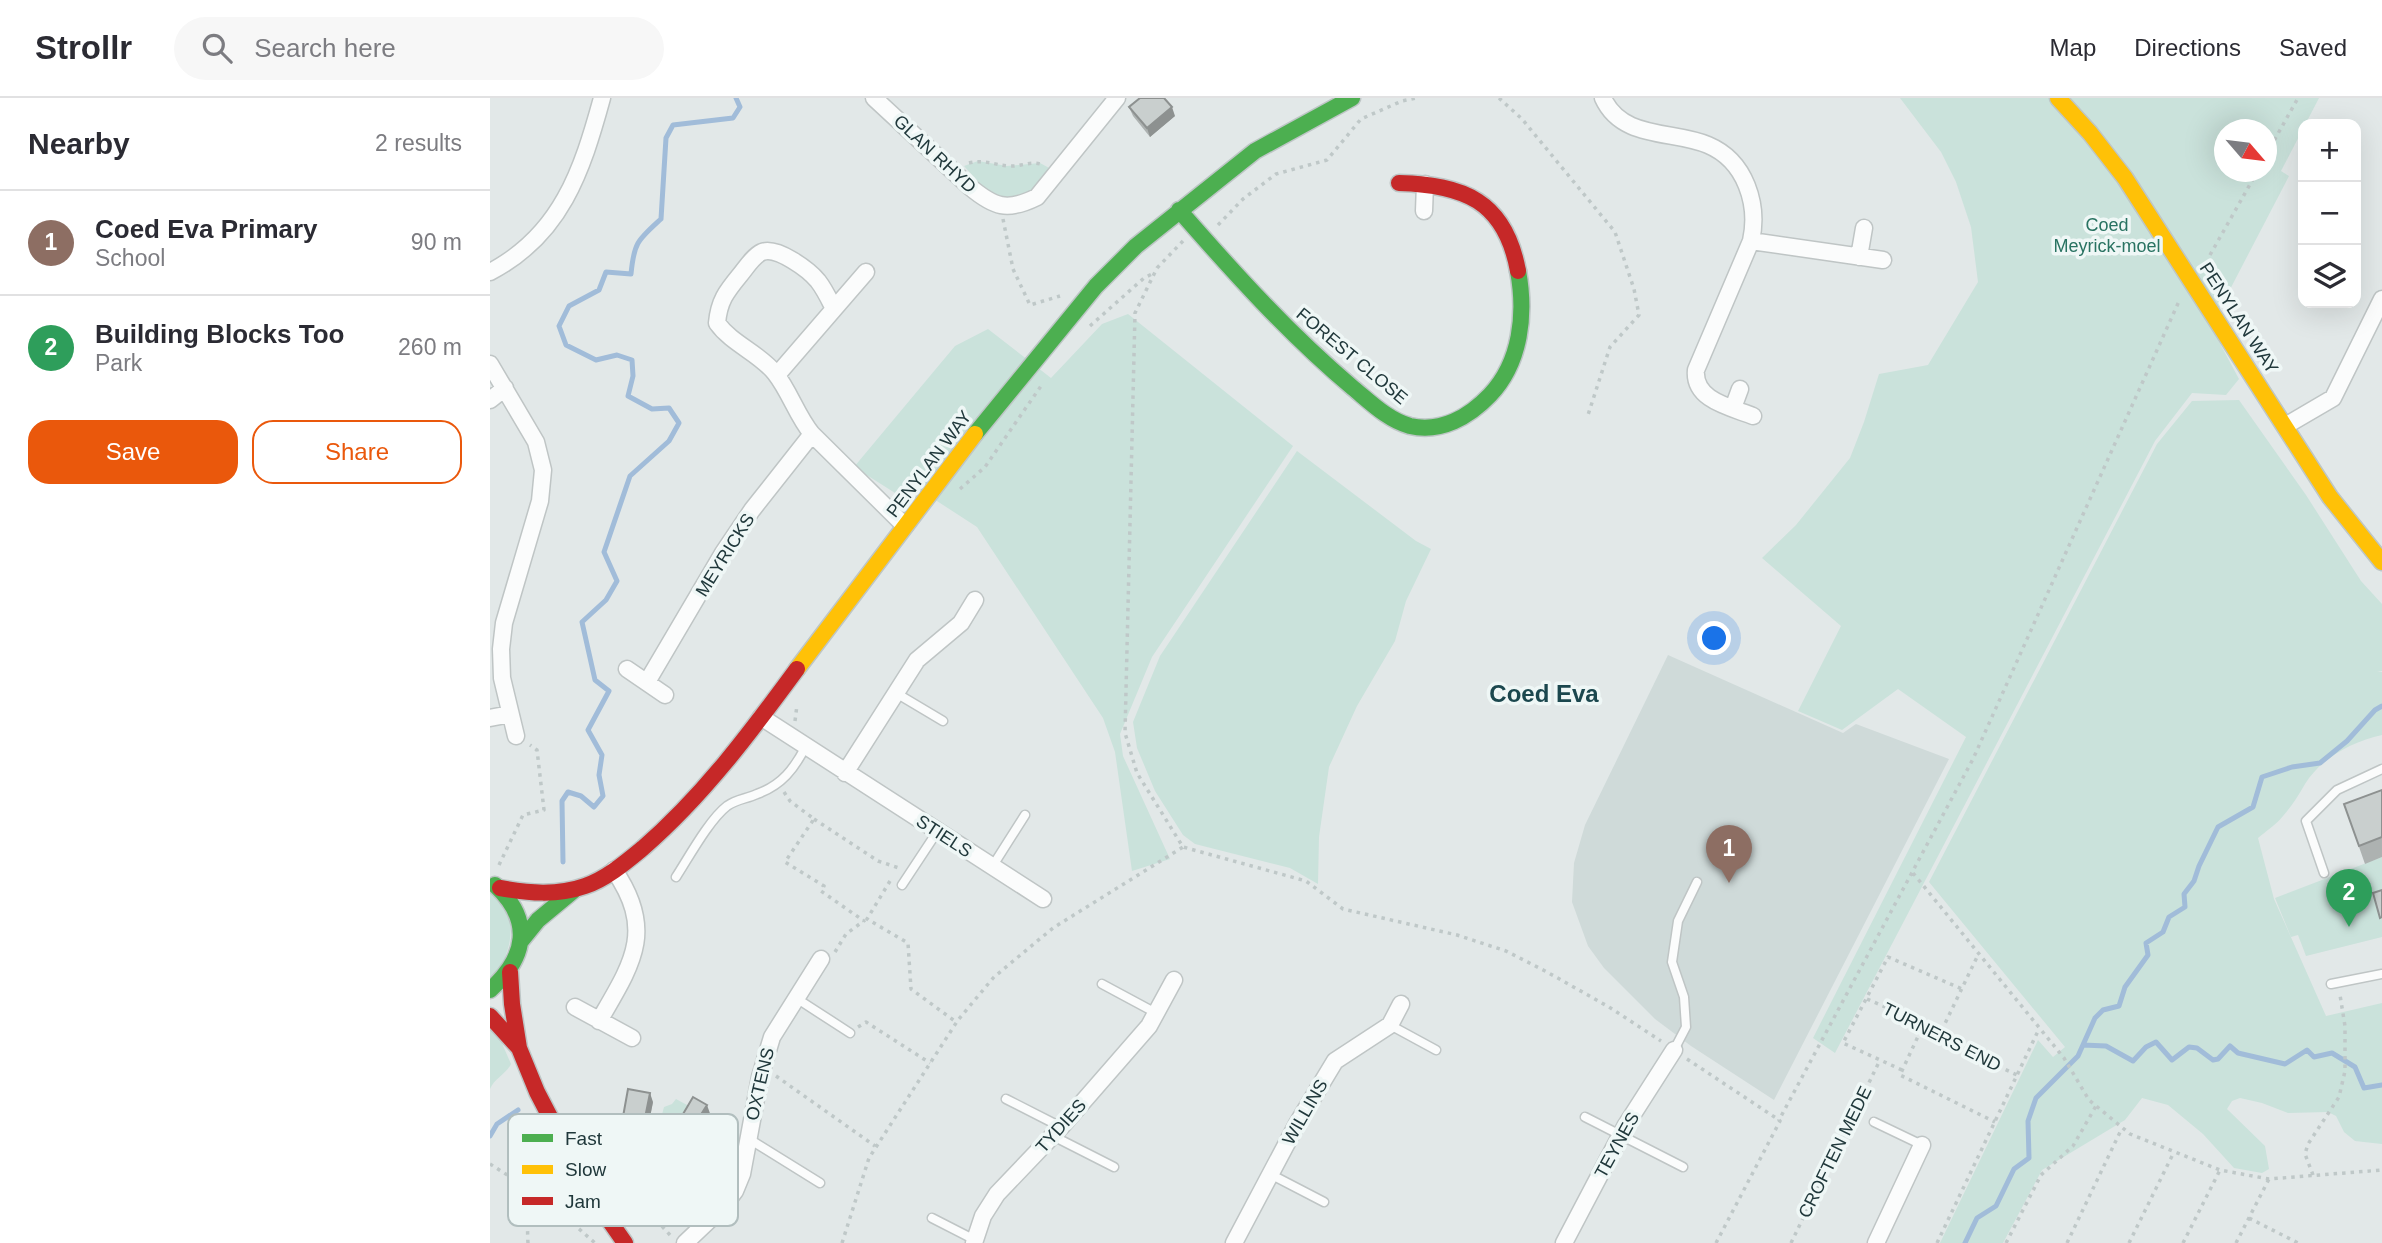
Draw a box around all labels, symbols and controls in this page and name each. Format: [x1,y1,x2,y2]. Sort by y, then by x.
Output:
search box [174,17,664,80]
text: Strollr [35,29,132,66]
icon: search [198,29,236,67]
text: Search here [254,33,396,63]
text: Map [2050,34,2096,61]
text: Directions [2134,34,2241,61]
text: Saved [2279,34,2347,61]
street label: GLAN RHYD [890,111,980,197]
north arrow [2214,119,2277,182]
map controls [2298,119,2361,308]
button: + [2298,119,2361,182]
text: Nearby [28,127,130,160]
text: 2 results [375,130,462,156]
button: − [2298,182,2361,245]
text: Coed Eva Primary [95,214,318,244]
park label: Coed Meyrick-moel [2053,215,2161,256]
text: 1 [45,229,57,255]
text: 90 m [411,229,462,255]
text: School [95,245,165,271]
button: layers [2298,245,2361,308]
street label: PENYLAN WAY [2196,259,2282,377]
street label: FOREST CLOSE [1292,304,1412,408]
text: Building Blocks Too [95,319,344,349]
text: 2 [45,334,57,360]
text: 260 m [398,334,462,360]
text: Park [95,350,142,376]
street label: PENYLAN WAY [882,407,976,521]
button: Save [28,420,238,484]
button: Share [252,420,462,484]
street label: MEYRICKS [692,510,758,600]
your location [1697,621,1731,655]
district label: Coed Eva [1489,680,1599,707]
street label: STIELS [913,811,975,861]
pin: 1 [1706,825,1752,883]
pin: 2 [2326,869,2372,927]
street label: TURNERS END [1880,999,2004,1075]
street label: OXTENS [742,1046,778,1122]
street label: WILLINS [1278,1076,1332,1148]
street label: CROFTEN MEDE [1794,1083,1876,1221]
street label: TYDIES [1032,1095,1090,1157]
street label: TEYNES [1591,1109,1643,1181]
legend [508,1114,738,1226]
text: Fast [565,1128,603,1149]
text: Slow [565,1159,606,1180]
text: Jam [565,1191,601,1212]

